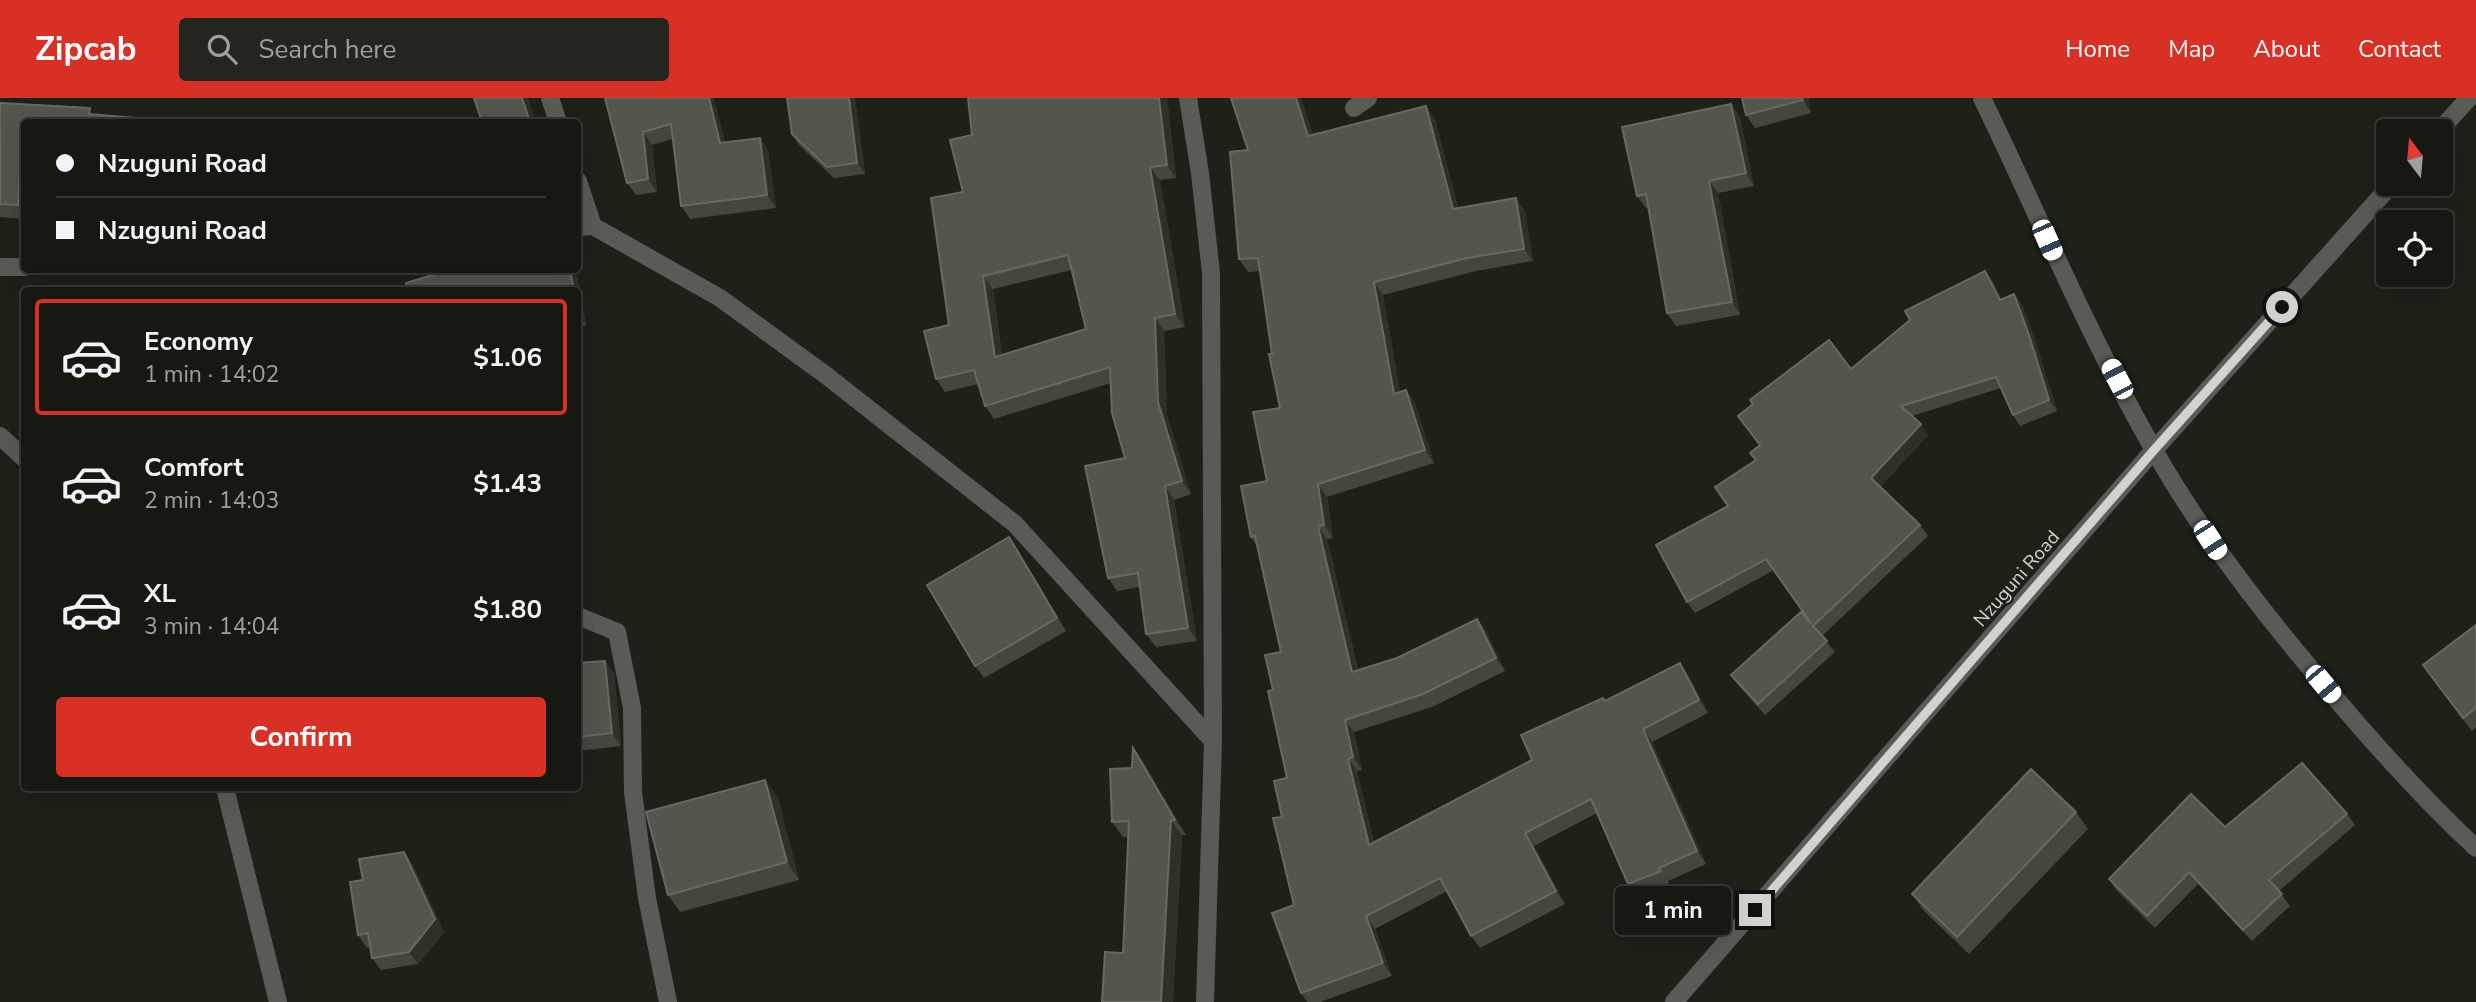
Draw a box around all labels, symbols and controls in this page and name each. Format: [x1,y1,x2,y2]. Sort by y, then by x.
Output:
search box [179,18,669,81]
text: Zipcab [35,27,137,72]
icon: search [203,30,241,68]
text: Search here [259,32,396,67]
text: Home [2065,33,2130,65]
text: Map [2168,33,2215,65]
text: About [2253,33,2320,65]
text: Contact [2358,33,2441,65]
north arrow [2376,119,2454,196]
map controls [2376,119,2453,287]
text: Nzuguni Road [98,146,267,181]
button: locate [2376,210,2453,287]
text: Nzuguni Road [98,213,267,248]
car [2029,217,2066,263]
route start [2266,291,2298,323]
text: Economy [144,324,253,359]
icon: car [60,326,123,389]
text: $1.06 [473,340,542,375]
car [2098,356,2137,402]
text: 1 min · 14:02 [144,359,279,390]
text: Comfort [144,450,244,485]
icon: car [60,452,123,515]
text: $1.43 [473,466,542,501]
text: 2 min · 14:03 [144,485,279,516]
car [2190,517,2231,563]
street label: Nzuguni Road [1968,525,2066,632]
text: XL [144,576,176,611]
icon: car [60,578,123,641]
text: $1.80 [473,592,542,627]
text: 3 min · 14:04 [144,611,279,642]
car [2302,661,2345,707]
button: Confirm [56,697,546,777]
callout: 1 min [1615,886,1730,934]
route end [1739,894,1771,926]
text: 1 min [1643,895,1703,926]

